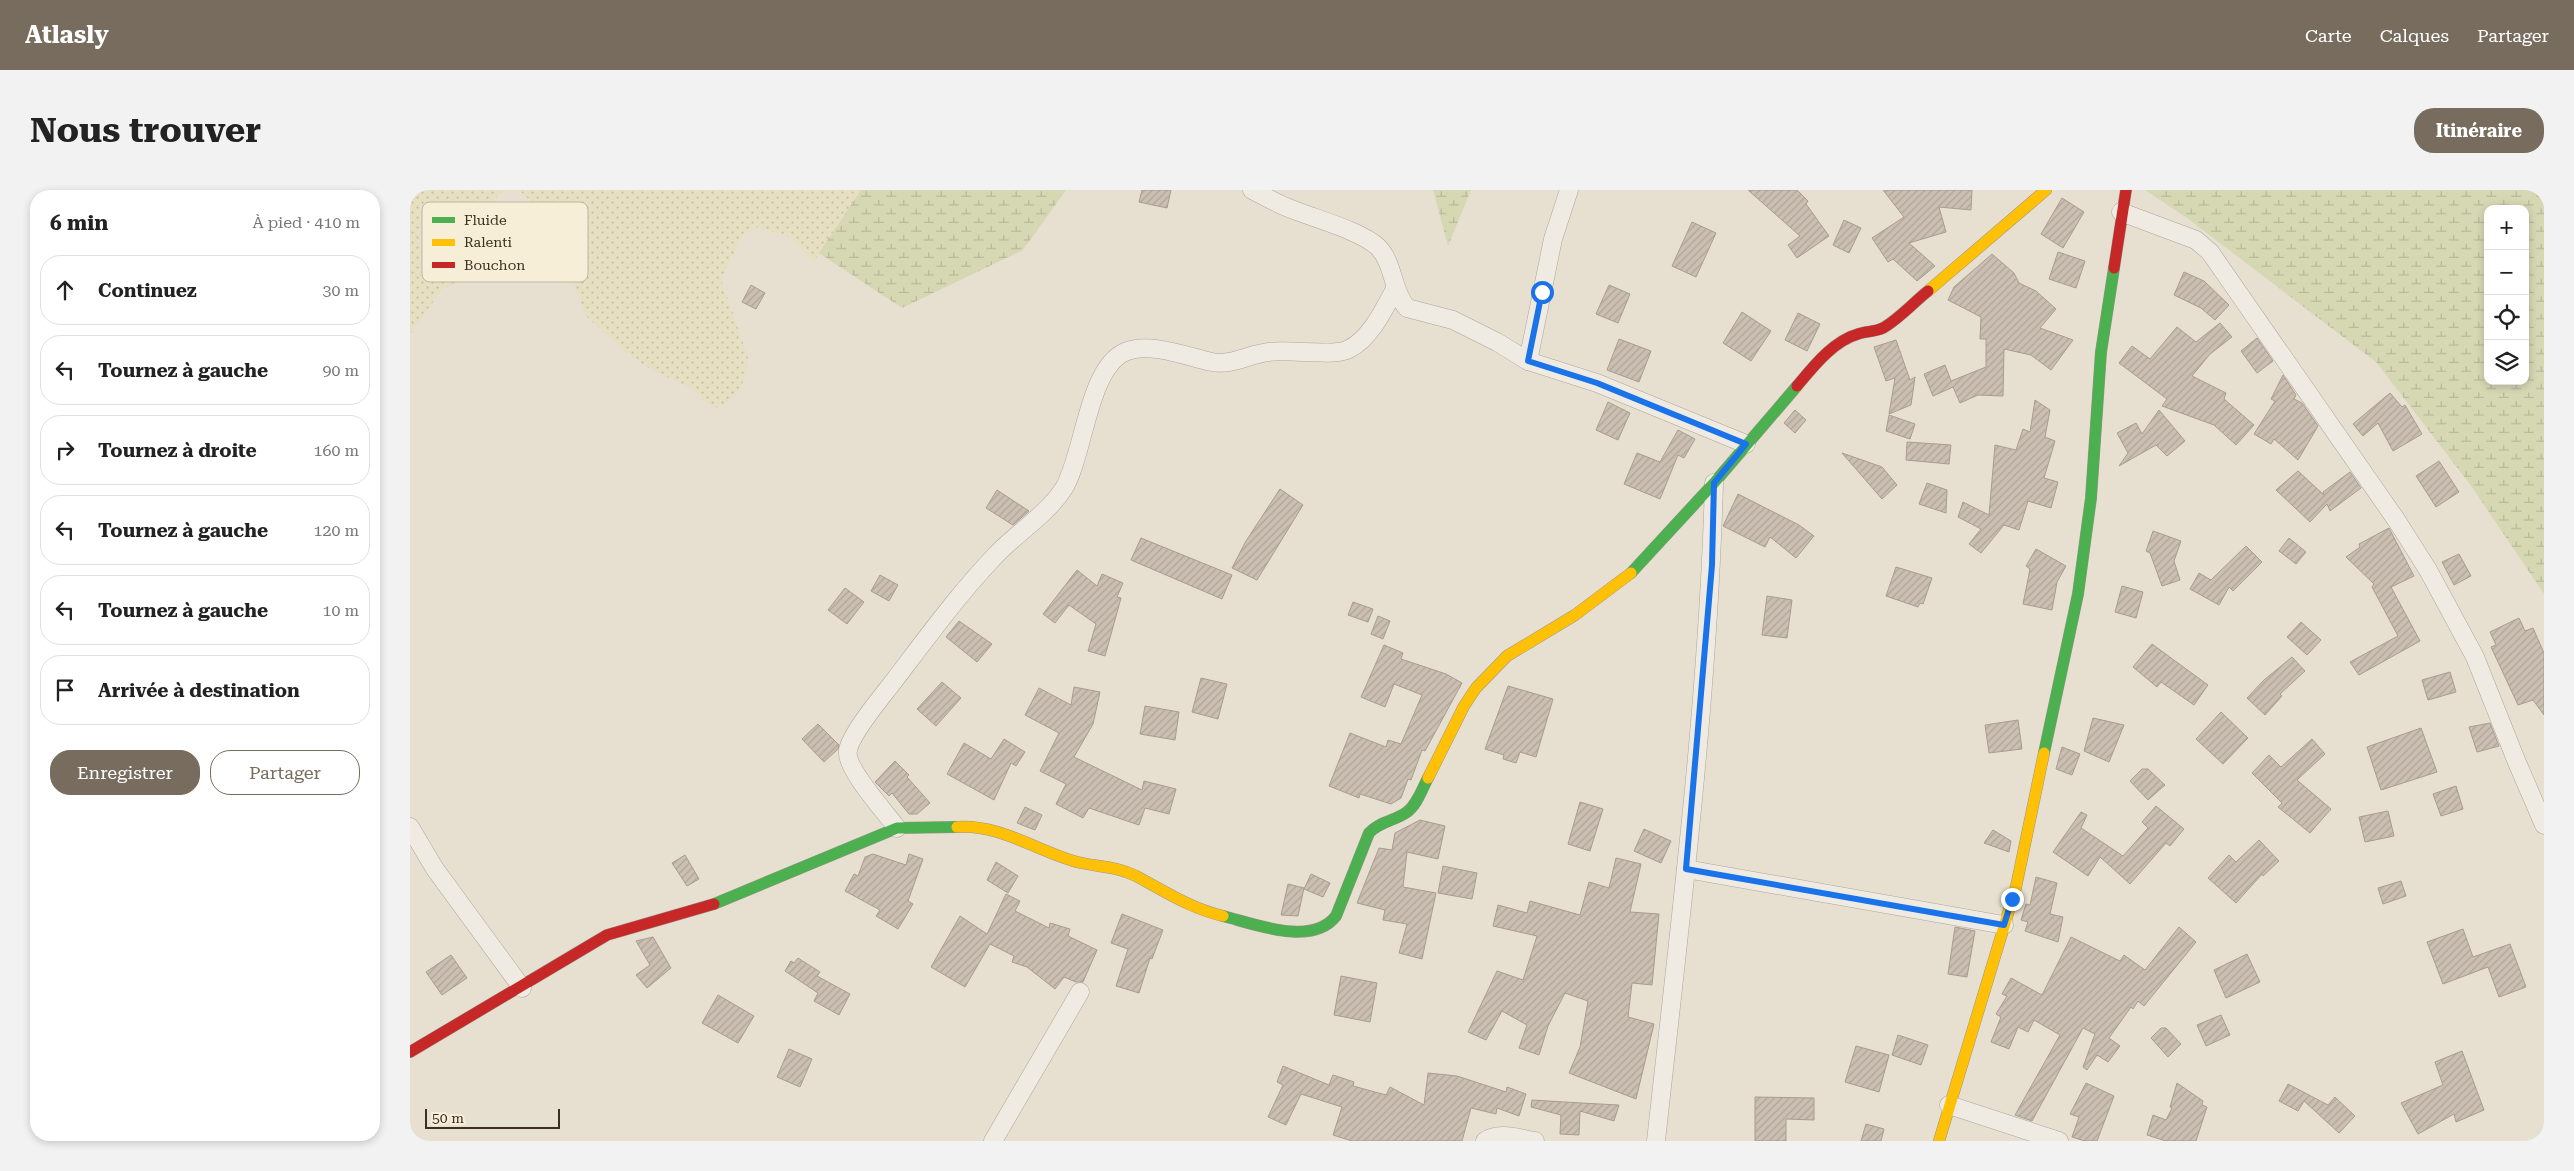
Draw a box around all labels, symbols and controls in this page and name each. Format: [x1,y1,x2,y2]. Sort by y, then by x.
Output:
text: Atlasly [25,21,109,49]
text: Carte [2305,25,2352,46]
text: Calques [2380,25,2449,46]
text: Partager [2477,25,2549,46]
button: Itinéraire [2414,108,2544,153]
text: Nous trouver [30,110,261,151]
legend [422,202,588,282]
map controls [2484,205,2529,385]
button: + [2484,205,2529,250]
text: 6 min [50,211,108,235]
text: Fluide [464,212,507,228]
text: À pied · 410 m [252,213,360,232]
text: Ralenti [464,234,512,250]
button: − [2484,250,2529,295]
text: Bouchon [464,257,525,273]
icon: ahead [51,276,79,304]
text: Continuez [98,279,197,302]
text: 30 m [322,281,359,300]
route start [1531,281,1554,304]
button: locate [2484,295,2529,340]
button: layers [2484,340,2529,385]
icon: left [51,356,79,384]
text: Tournez à gauche [98,359,268,382]
text: 90 m [322,361,359,380]
icon: right [51,436,79,464]
text: Tournez à droite [98,439,257,462]
text: 160 m [313,441,359,460]
icon: left [51,516,79,544]
text: Tournez à gauche [98,519,268,542]
text: 120 m [313,521,359,540]
icon: left [51,596,79,624]
text: Tournez à gauche [98,599,268,622]
text: 10 m [322,601,359,620]
icon: arrive [51,676,79,704]
text: Arrivée à destination [98,679,300,702]
button: Enregistrer [50,750,200,795]
button: Partager [210,750,360,795]
route end [2001,888,2024,911]
scale bar [425,1106,560,1129]
text: 50 m [432,1110,464,1126]

